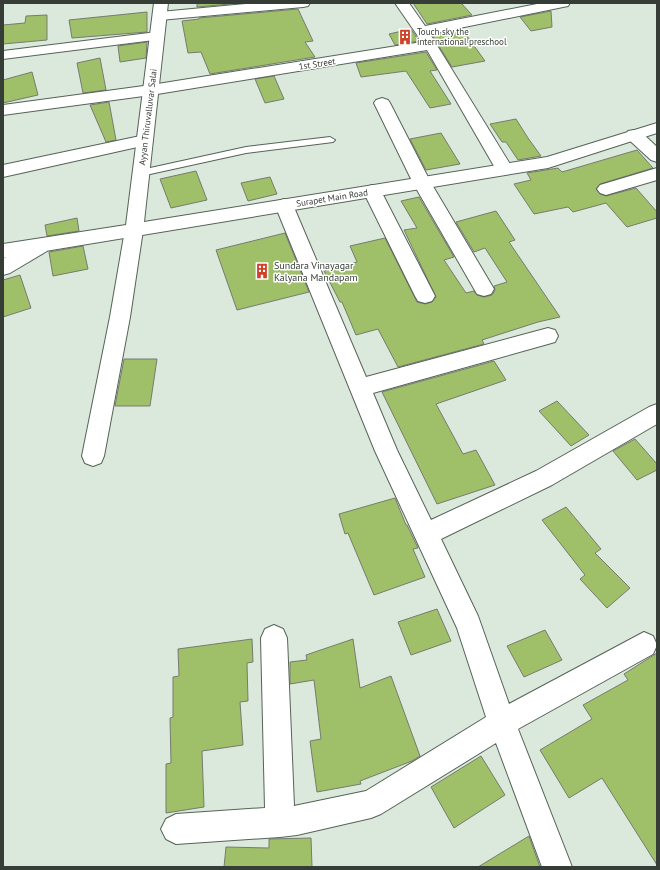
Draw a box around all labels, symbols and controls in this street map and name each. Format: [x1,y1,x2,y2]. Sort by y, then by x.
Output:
place label: Touch sky the international preschool [417,26,507,47]
building icon: Touch sky the international preschool [396,28,414,46]
street label: 1st Street [298,55,336,72]
street label: Ayyan Thiruvalluvar Salai [136,68,159,166]
street label: Surapet Main Road [295,186,369,209]
place label: Sundara Vinayagar Kalyana Mandapam [274,259,358,284]
building icon: Sundara Vinayagar Kalyana Mandapam [253,262,271,280]

